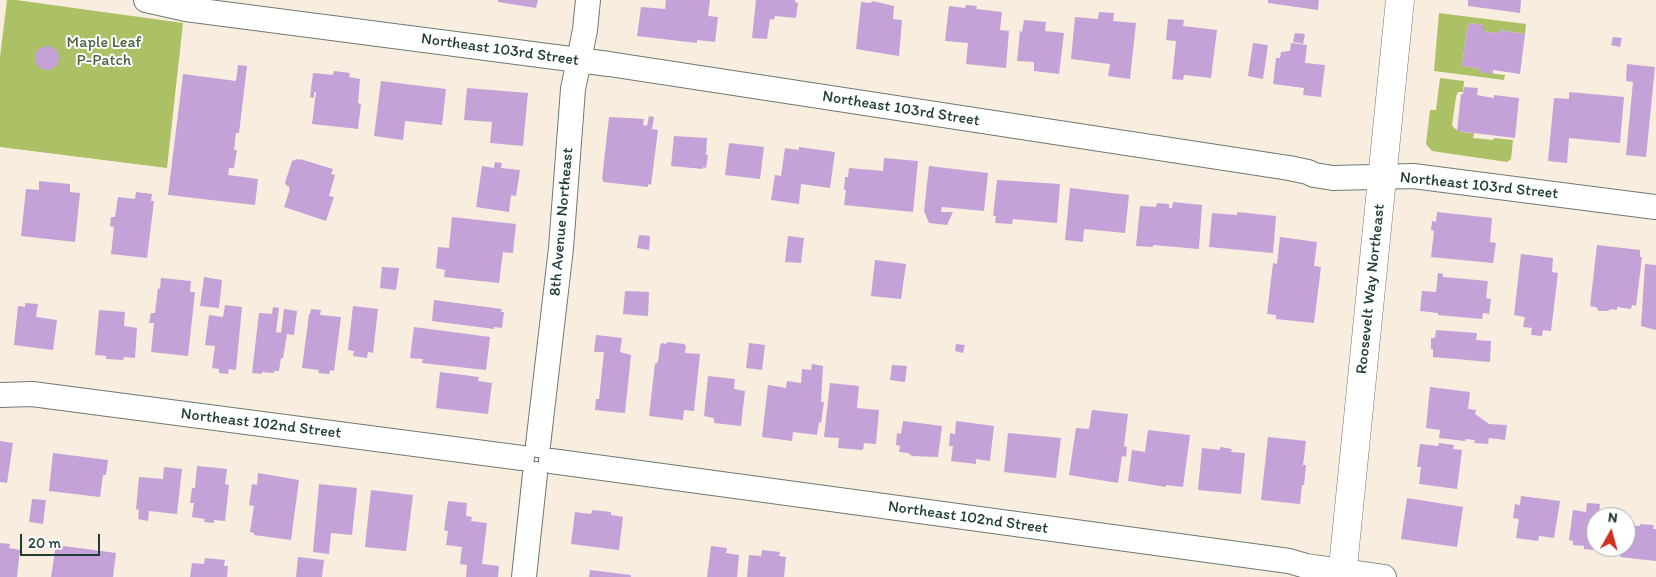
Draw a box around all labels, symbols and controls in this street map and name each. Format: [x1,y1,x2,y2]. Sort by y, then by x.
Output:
street label: Northeast 103rd Street [420,29,580,71]
park label: Maple Leaf P-Patch [67,33,141,71]
street label: Northeast 103rd Street [821,87,981,131]
street label: 8th Avenue Northeast [546,147,578,297]
street label: Northeast 103rd Street [1399,168,1559,204]
street label: Roosevelt Way Northeast [1353,203,1389,375]
street label: Northeast 102nd Street [180,405,342,443]
street label: Northeast 102nd Street [887,497,1049,539]
north arrow [1586,507,1636,557]
text: N [1607,509,1618,527]
scale bar [22,524,102,556]
text: 20 m [28,534,61,552]

